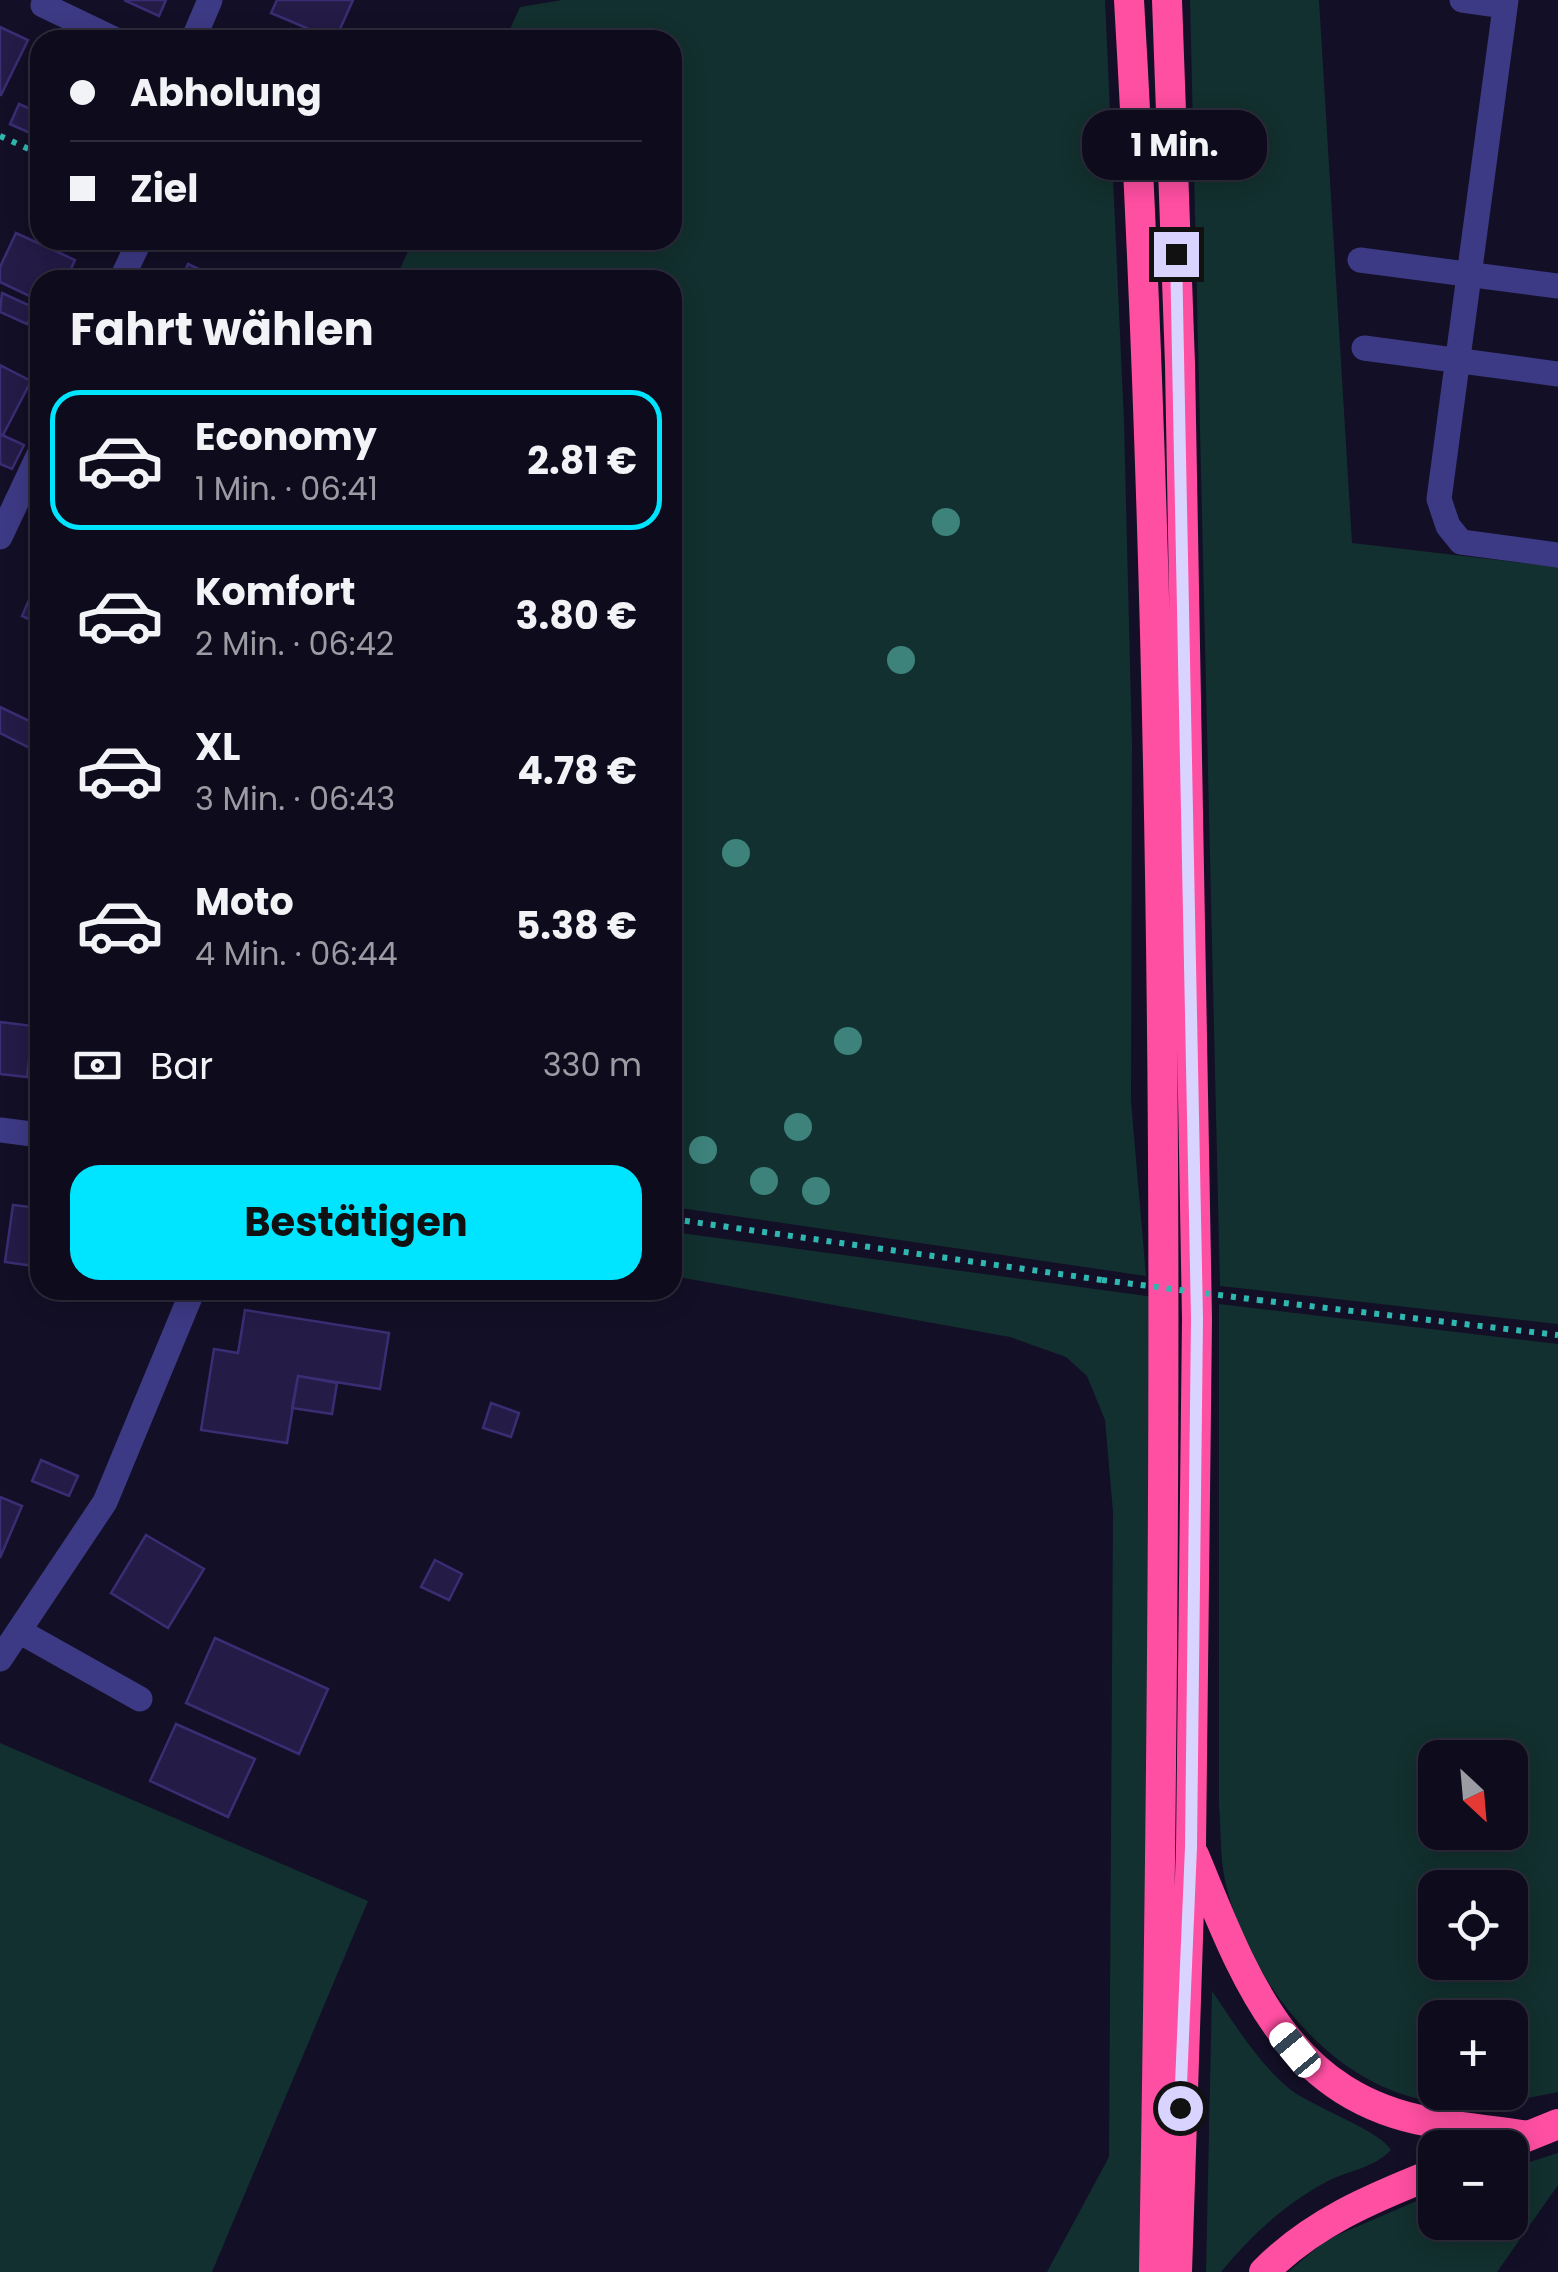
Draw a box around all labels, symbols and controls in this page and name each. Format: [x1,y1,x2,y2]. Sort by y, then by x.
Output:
text: Abholung [130,66,322,119]
callout: 1 Min. [1084,109,1268,179]
text: 1 Min. [1130,122,1219,167]
text: Ziel [130,162,198,215]
route end [1154,232,1199,277]
text: Fahrt wählen [70,298,374,361]
text: Economy [195,410,377,463]
icon: car [75,415,165,505]
text: 2.81 € [527,434,637,487]
text: 1 Min. · 06:41 [195,466,378,511]
text: Komfort [195,565,356,618]
icon: car [75,570,165,660]
text: 3.80 € [516,589,637,642]
text: 2 Min. · 06:42 [195,621,394,666]
text: XL [195,720,240,773]
icon: car [75,725,165,815]
text: 4.78 € [517,744,637,797]
text: 3 Min. · 06:43 [195,776,395,821]
text: Moto [195,875,294,928]
icon: car [75,880,165,970]
text: 5.38 € [516,899,637,952]
text: 4 Min. · 06:44 [195,931,398,976]
icon: cash [70,1038,125,1093]
text: Bar [150,1039,213,1092]
text: 330 m [543,1042,642,1087]
button: Bestätigen [70,1165,642,1280]
north arrow [1418,1740,1528,1850]
map controls [1418,1740,1528,2240]
button: locate [1418,1870,1528,1980]
button: + [1418,2000,1528,2110]
car [1264,2017,1326,2083]
route start [1158,2086,1203,2131]
button: − [1418,2130,1528,2240]

